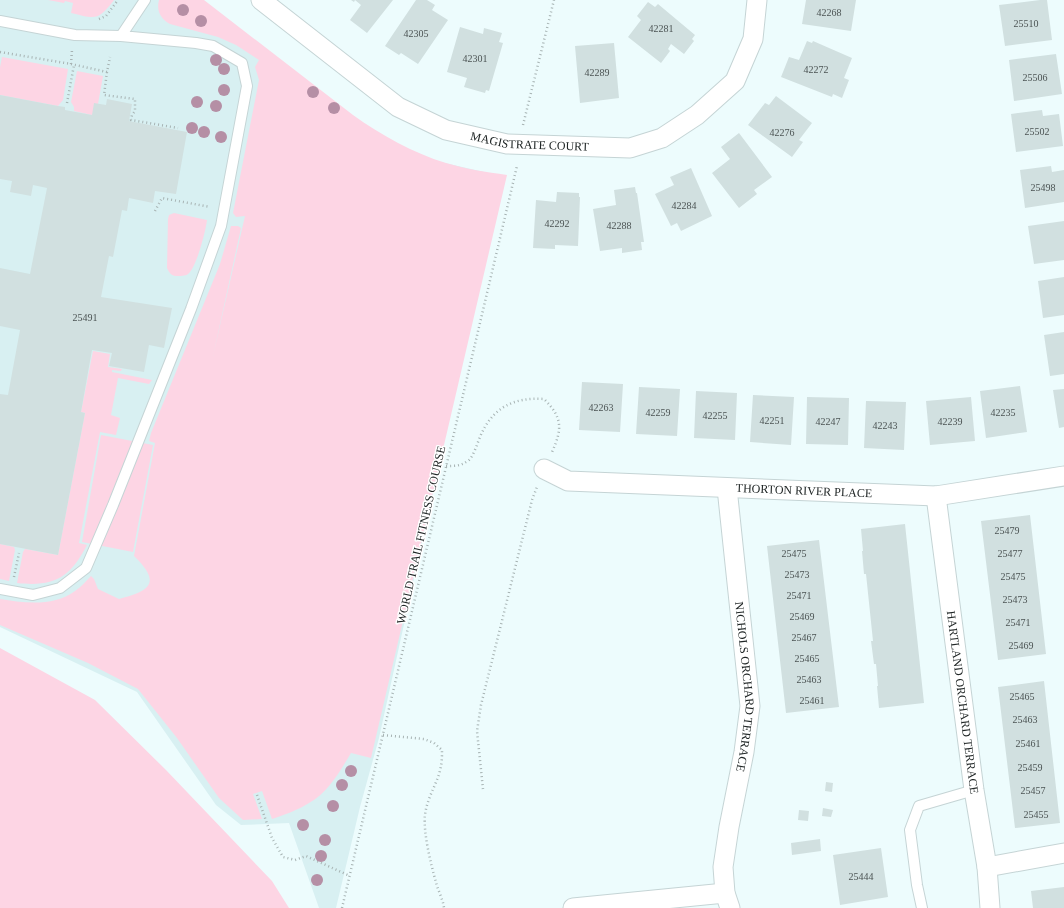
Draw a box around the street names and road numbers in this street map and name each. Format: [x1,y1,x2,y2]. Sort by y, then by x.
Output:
street label: MAGISTRATE COURT [469,129,590,154]
street label: WORLD TRAIL FITNESS COURSE [394,445,448,625]
street label: THORTON RIVER PLACE [735,481,872,500]
street label: NICHOLS ORCHARD TERRACE [732,601,757,773]
street label: HARTLAND ORCHARD TERRACE [944,610,982,795]

